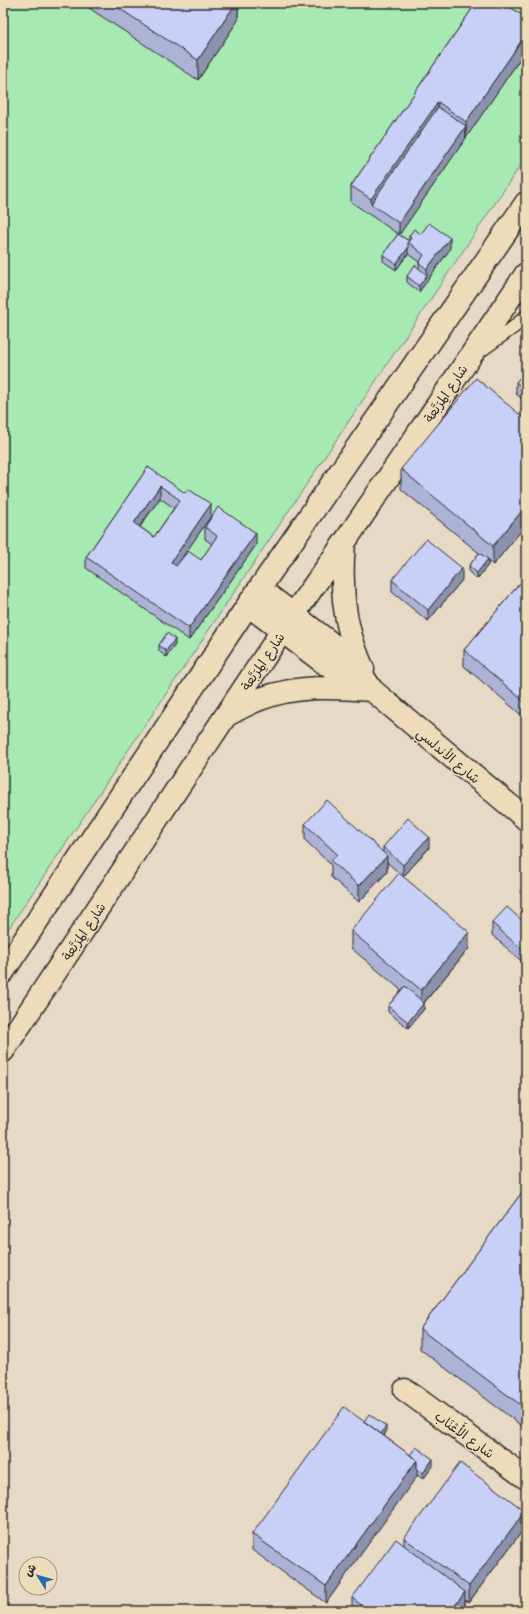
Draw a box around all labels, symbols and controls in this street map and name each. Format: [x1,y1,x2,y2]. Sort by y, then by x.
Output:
street label: شارع المِرَبَّعة [419,360,472,426]
street label: شارع المِرَبَّعة [236,628,289,694]
street label: شارع الأندلسي [411,723,485,790]
street label: شارع المِرَبَّعة [57,898,110,964]
street label: شارع الأَعْنَاب [431,1406,499,1463]
north arrow [18,1556,58,1596]
text: ش [19,1560,40,1580]

